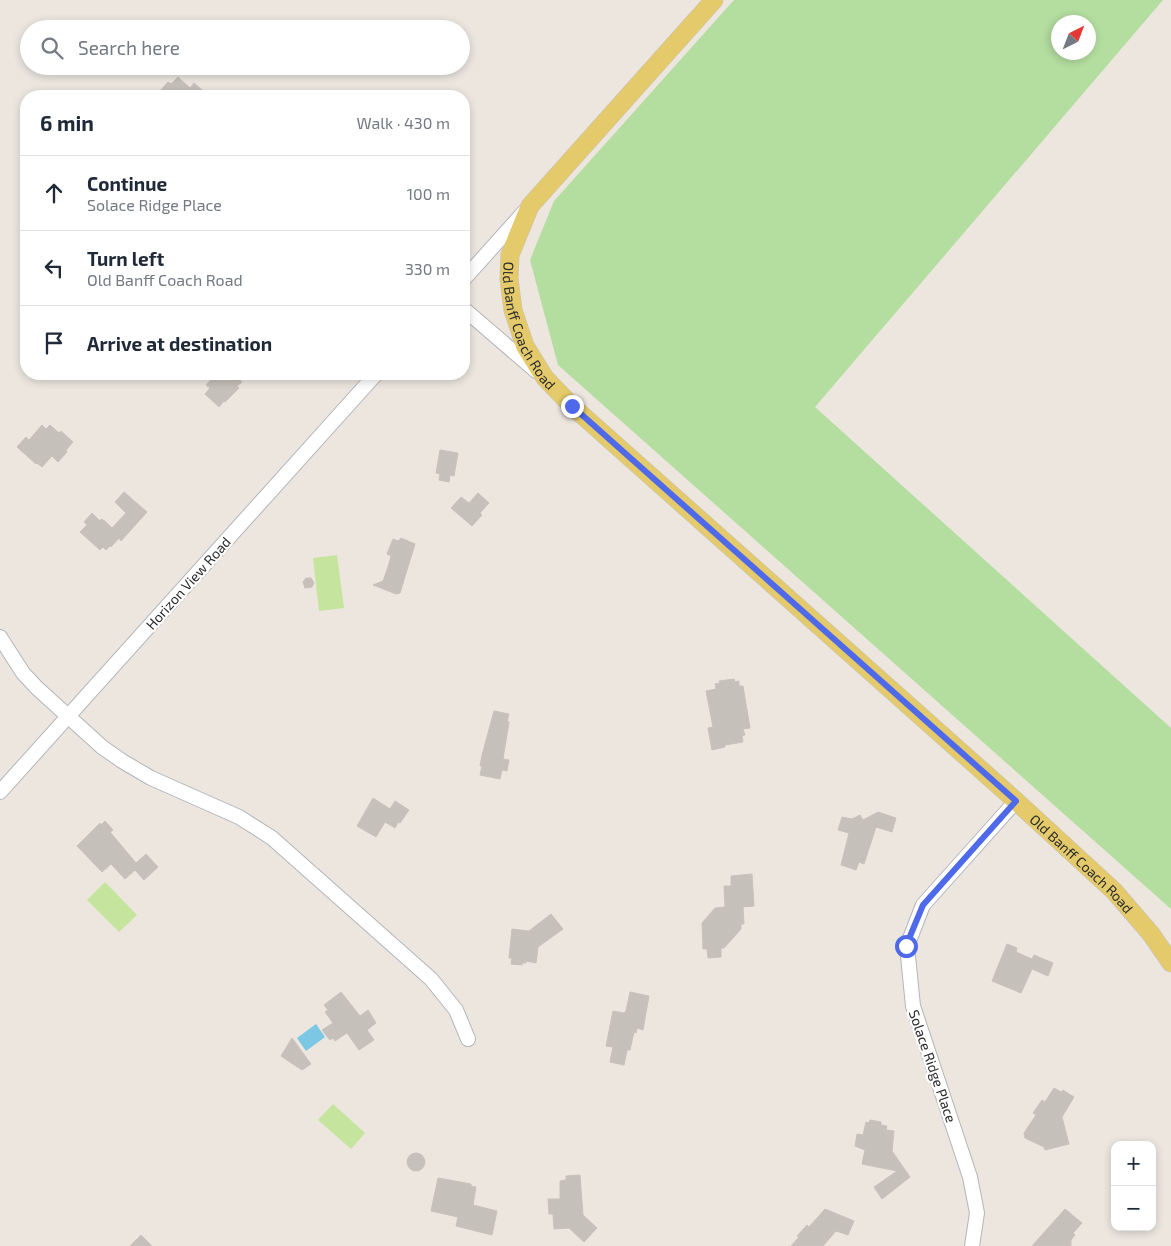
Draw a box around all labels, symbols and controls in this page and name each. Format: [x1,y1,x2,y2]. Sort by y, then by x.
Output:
north arrow [1051,15,1096,60]
search box [20,20,470,75]
icon: search [38,34,66,62]
text: Search here [78,36,180,59]
text: 6 min [40,110,94,135]
text: Walk · 430 m [357,113,450,132]
text: Continue [87,172,167,195]
icon: ahead [40,179,68,207]
text: 100 m [407,184,450,203]
text: Solace Ridge Place [87,195,222,214]
text: Turn left [87,247,164,270]
icon: left [40,254,68,282]
text: 330 m [405,259,450,278]
street label: Old Banff Coach Road [500,261,559,393]
text: Old Banff Coach Road [87,270,243,289]
icon: arrive [40,329,68,357]
text: Arrive at destination [87,332,272,355]
route end [561,395,584,418]
street label: Horizon View Road [142,533,234,633]
street label: Old Banff Coach Road [1027,810,1137,916]
route start [895,935,918,958]
street label: Solace Ridge Place [906,1007,960,1125]
map controls [1111,1141,1156,1231]
button: + [1111,1141,1156,1186]
button: − [1111,1186,1156,1231]

